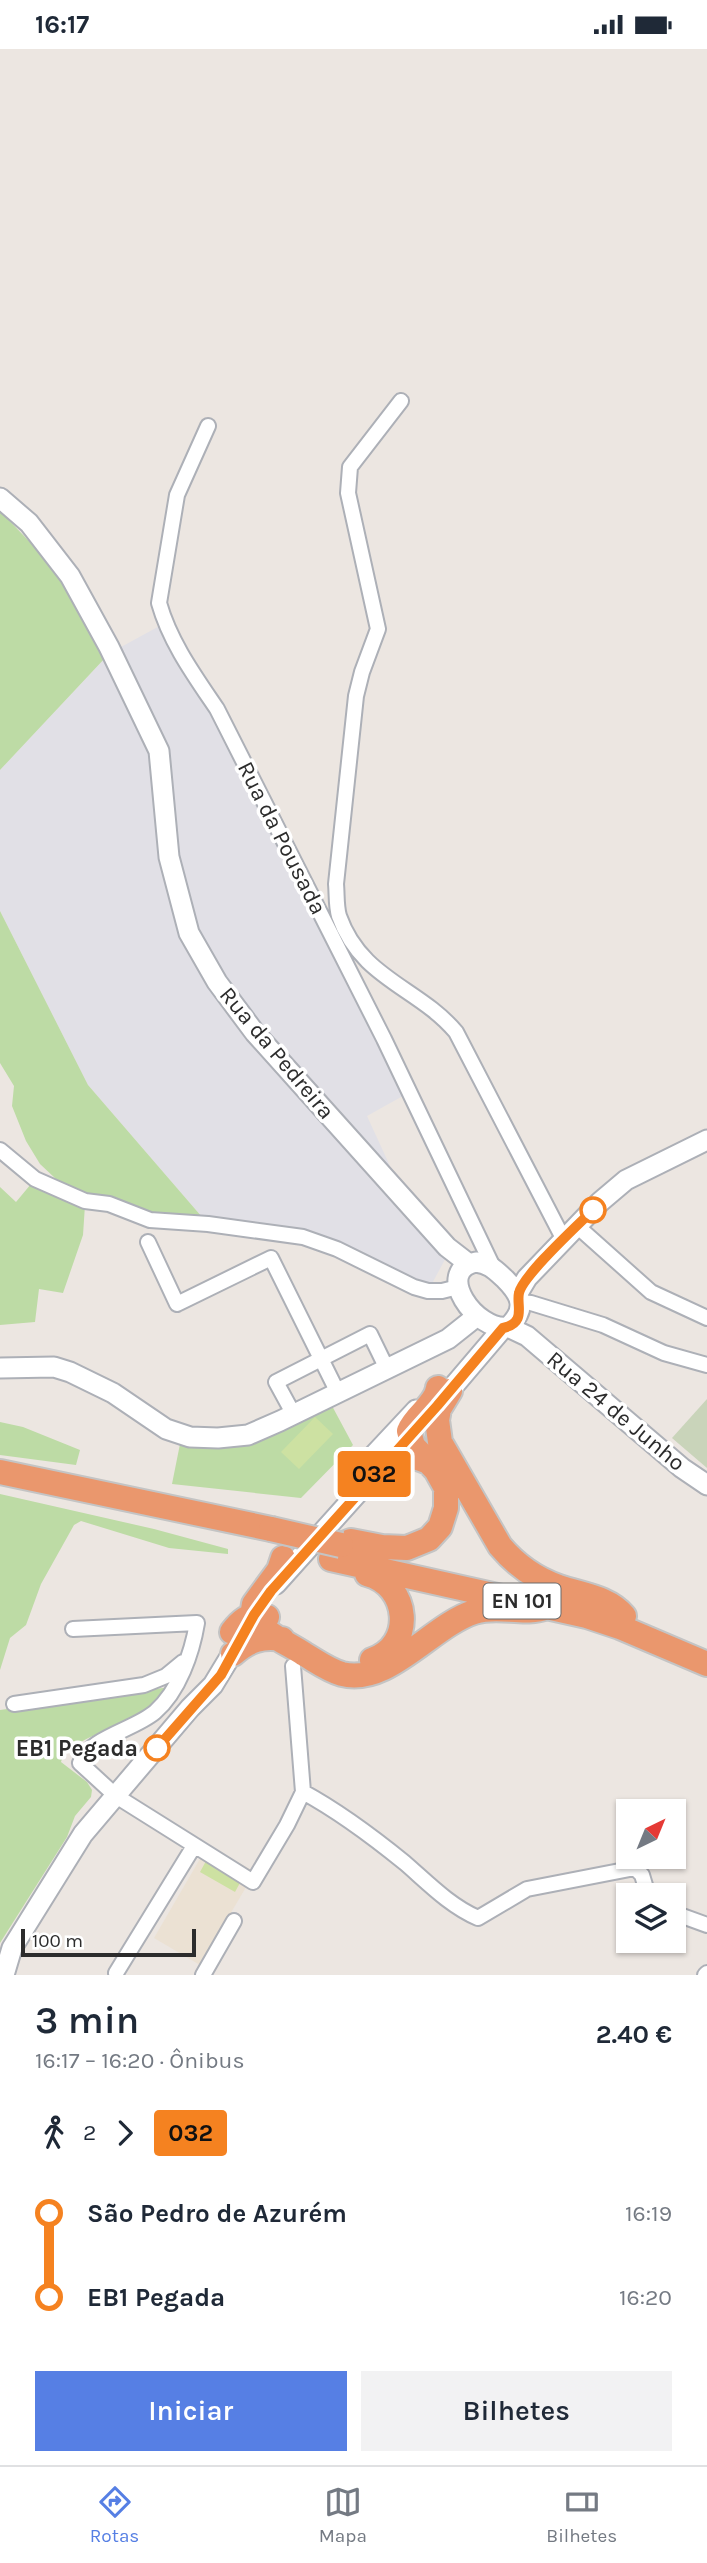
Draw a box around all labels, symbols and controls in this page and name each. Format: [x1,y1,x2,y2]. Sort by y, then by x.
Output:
text: 16:17 [35,9,89,40]
street label: Rua da Pousada [232,757,332,919]
street label: Rua da Pedreira [214,982,340,1124]
unlabelled marker [580,1197,606,1223]
street label: Rua 24 de Junho [541,1345,691,1477]
line badge: 032 [334,1451,414,1497]
text: 032 [352,1460,396,1488]
road number: EN 101 [484,1583,560,1619]
place label: EB1 Pegada [16,1735,138,1762]
marker: EB1 Pegada [144,1735,170,1761]
north arrow [616,1799,686,1869]
map controls [616,1799,686,1953]
button: layers [616,1883,686,1953]
scale bar [21,1926,196,1958]
text: 100 m [32,1930,83,1952]
text: 3 min [35,1998,139,2043]
text: 2.40 € [596,2019,672,2050]
text: 16:17 – 16:20 · Ônibus [35,2047,245,2074]
icon: walk [35,2114,73,2152]
icon: forward [106,2114,144,2152]
text: 2 [83,2119,96,2146]
text: 032 [168,2119,213,2147]
text: São Pedro de Azurém [87,2198,347,2229]
text: 16:19 [625,2200,672,2227]
text: EB1 Pegada [87,2282,225,2313]
text: 16:20 [619,2284,672,2311]
button: Iniciar [35,2371,347,2451]
button: Bilhetes [361,2371,672,2451]
tab: Rotas [90,2483,139,2547]
tab: Mapa [319,2483,367,2547]
tab: Bilhetes [546,2483,617,2547]

